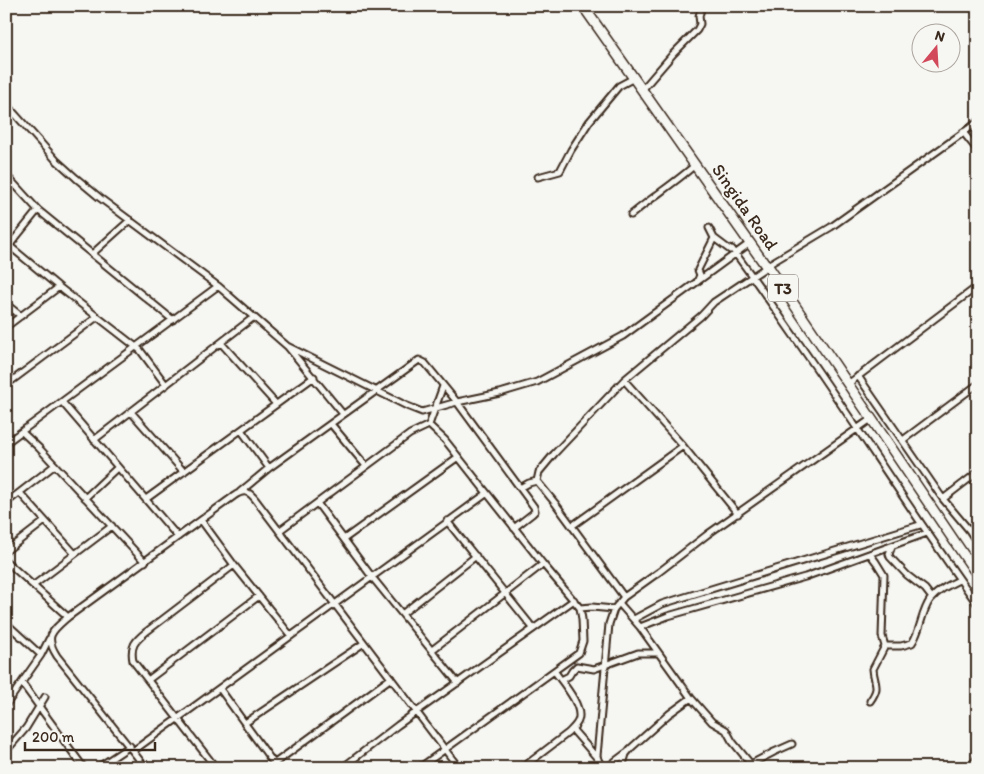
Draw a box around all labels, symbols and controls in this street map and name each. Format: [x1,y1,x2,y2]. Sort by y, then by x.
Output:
north arrow [912,22,962,72]
text: N [933,27,947,46]
street label: Singida Road [707,159,783,255]
road number: T3 [768,274,798,302]
scale bar [25,719,155,751]
text: 200 m [32,728,75,746]

